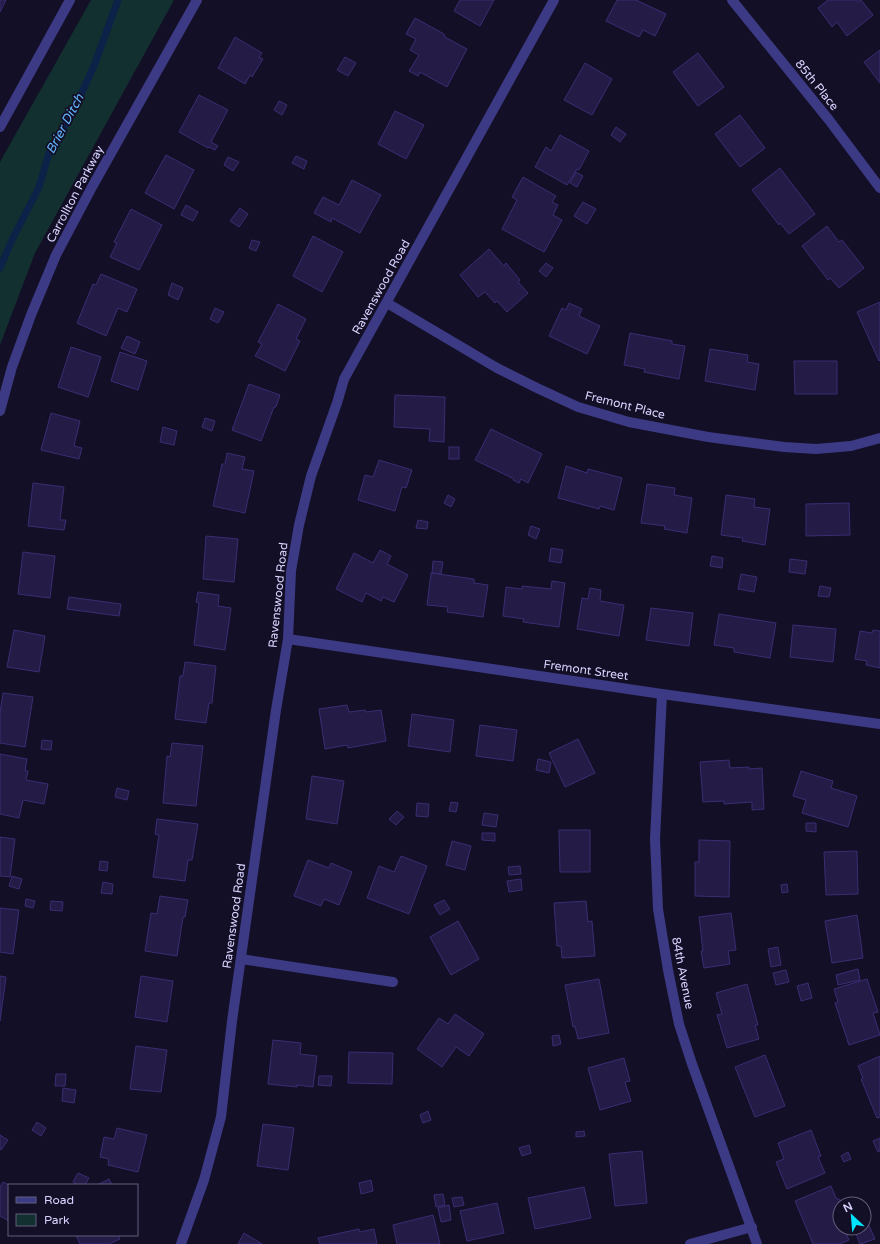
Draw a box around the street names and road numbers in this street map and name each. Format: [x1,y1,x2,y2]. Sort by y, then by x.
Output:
street label: 85th Place [792,57,842,113]
street label: Carrollton Parkway [44,143,107,245]
street label: Ravenswood Road [349,237,413,337]
street label: Fremont Place [583,388,667,422]
street label: Ravenswood Road [265,541,291,649]
street label: Fremont Street [543,657,630,683]
street label: Ravenswood Road [220,862,248,970]
street label: 84th Avenue [669,936,697,1010]

